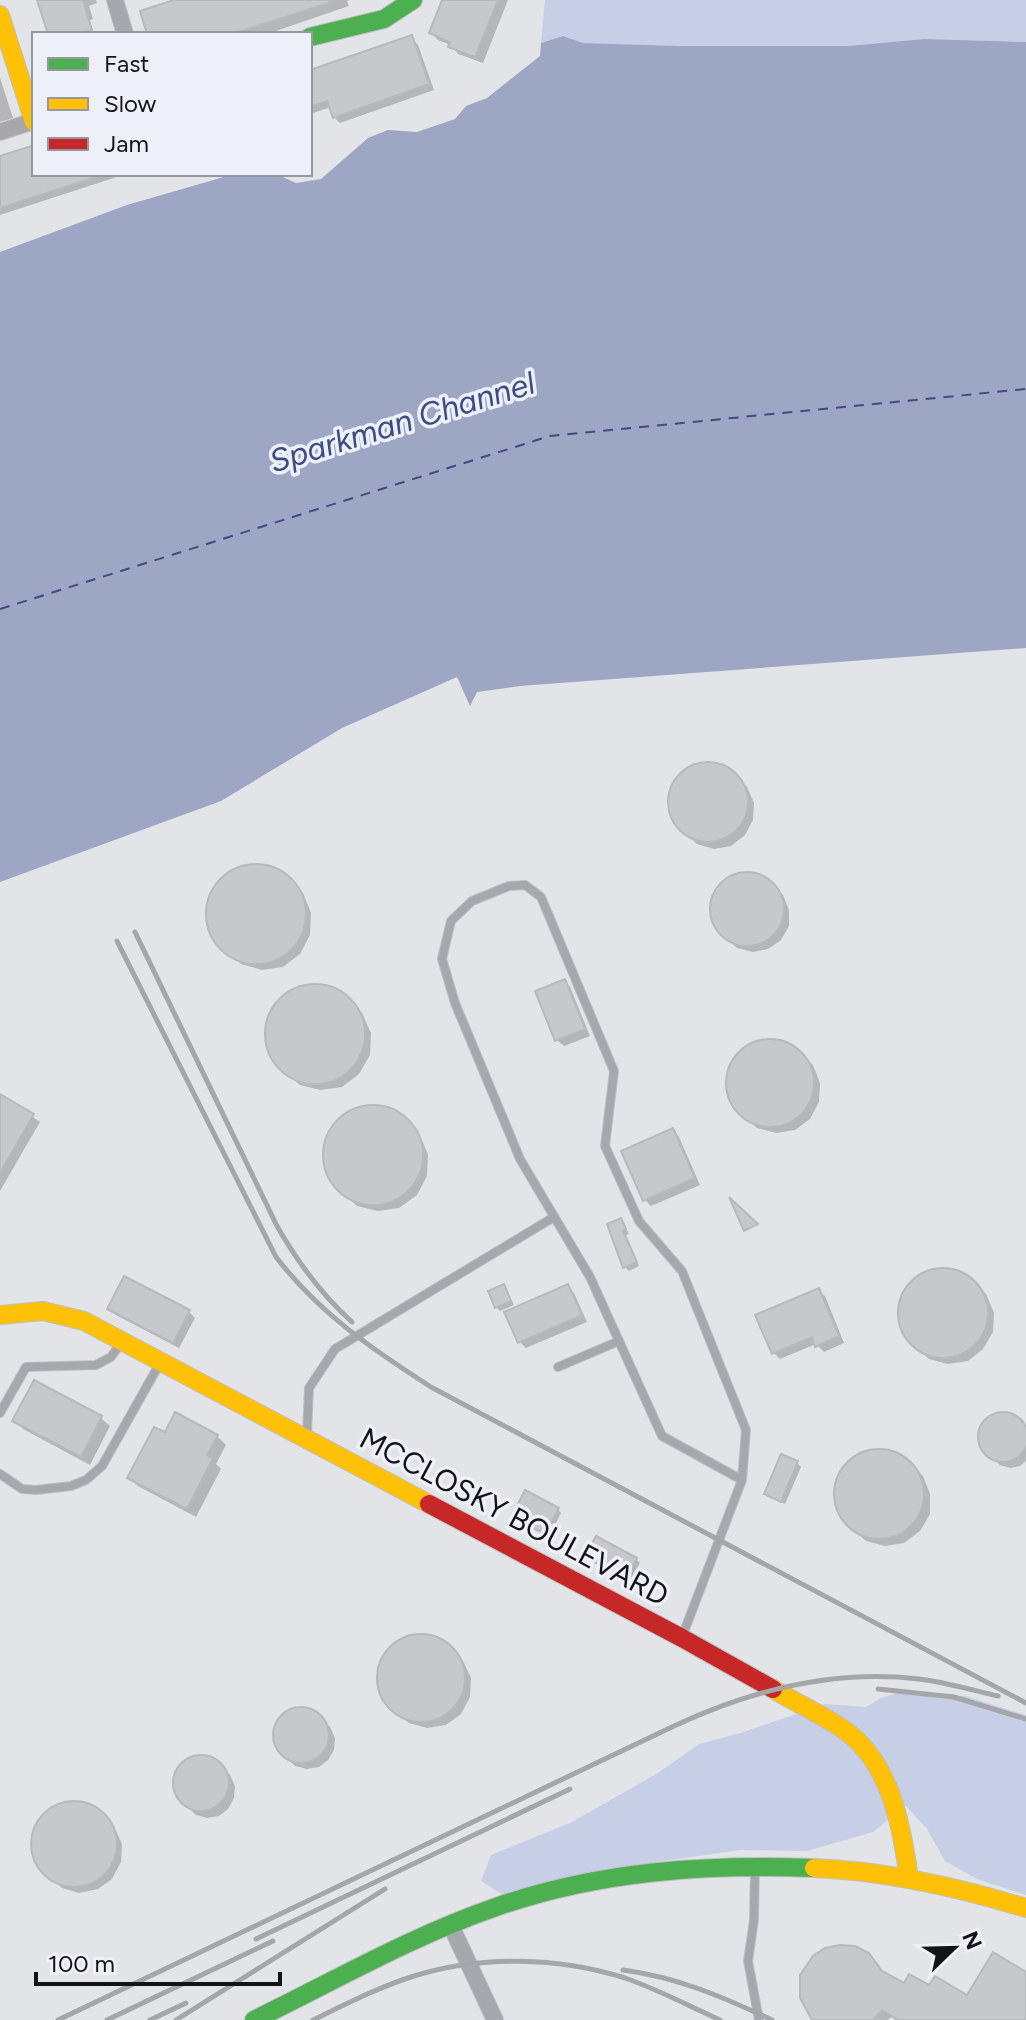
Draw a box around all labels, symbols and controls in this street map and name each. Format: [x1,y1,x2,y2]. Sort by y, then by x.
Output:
legend [32,32,312,176]
text: Fast [104,49,149,78]
text: Slow [104,89,157,118]
text: Jam [104,129,149,158]
water label: Sparkman Channel [265,363,540,480]
street label: MCCLOSKY BOULEVARD [353,1419,675,1614]
north arrow [914,1908,994,1988]
text: N [956,1927,988,1953]
scale bar [36,1936,280,1986]
text: 100 m [48,1949,115,1978]

